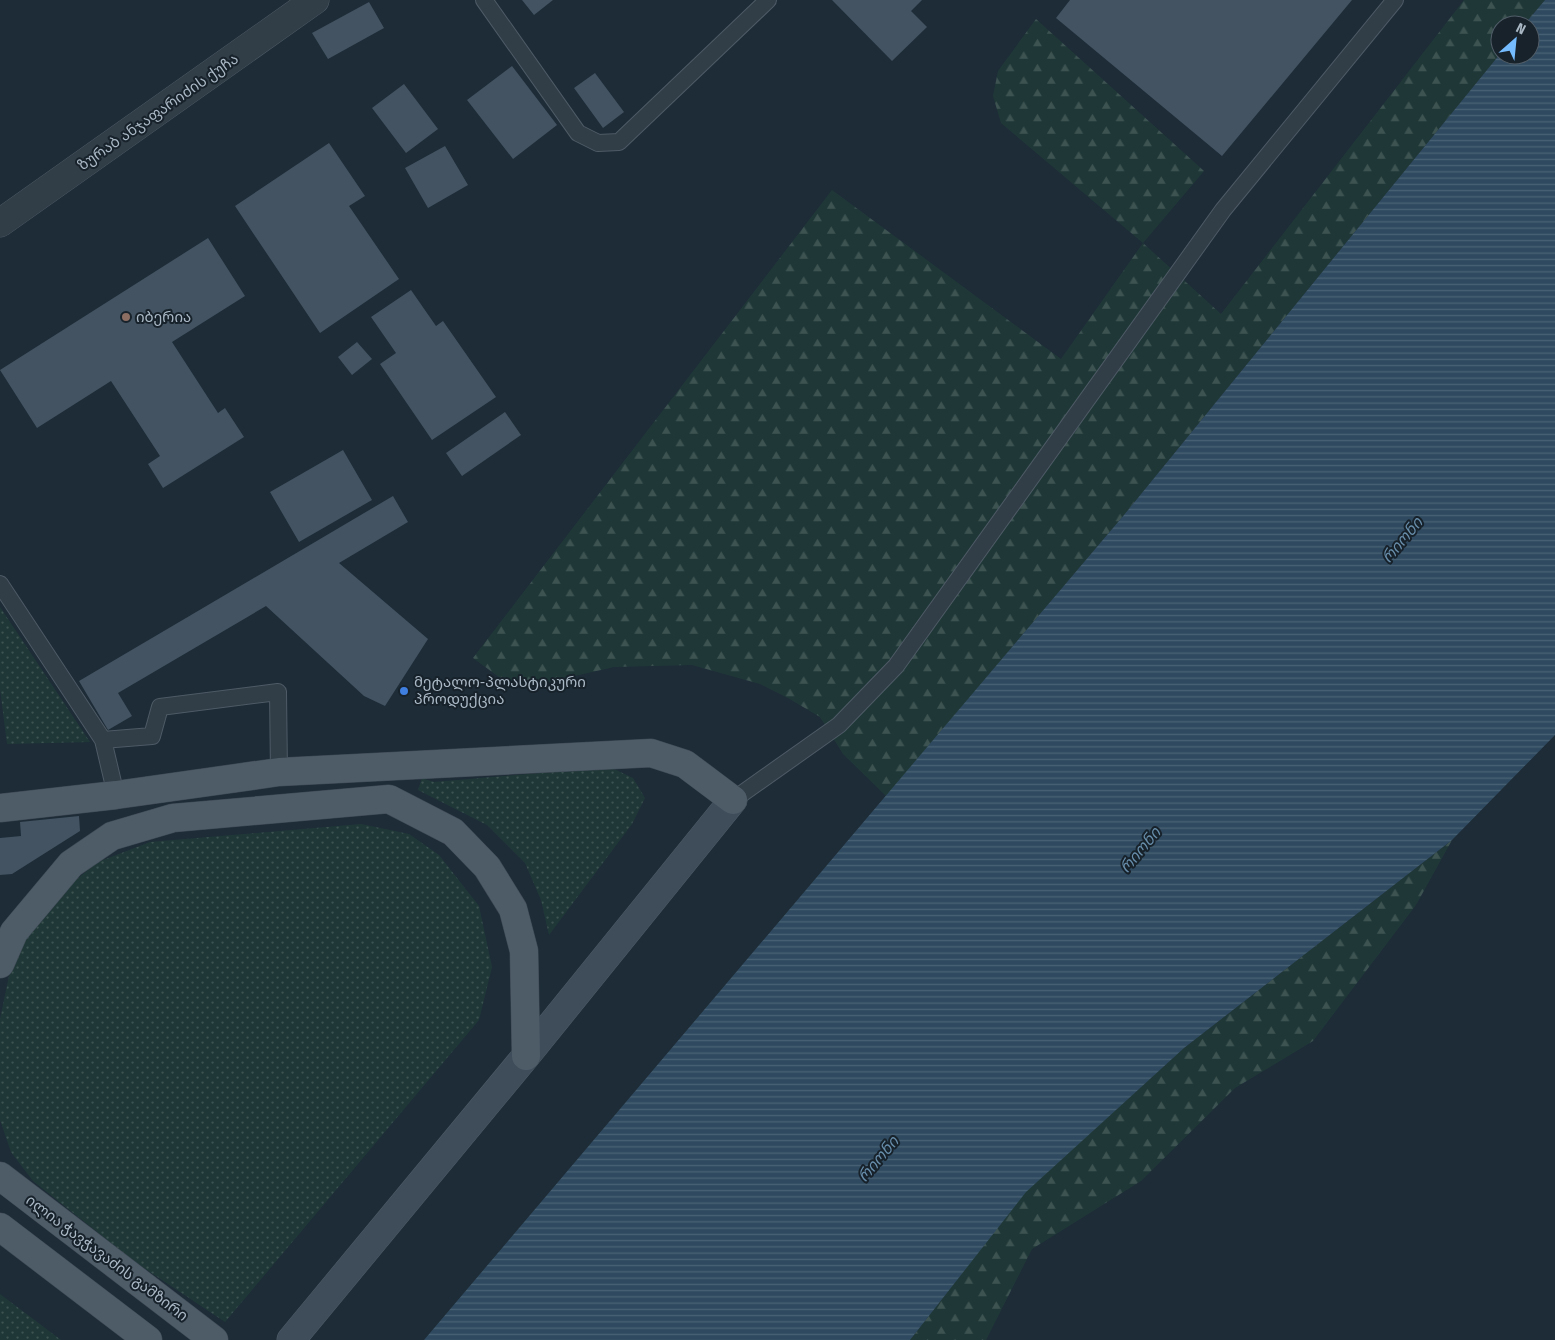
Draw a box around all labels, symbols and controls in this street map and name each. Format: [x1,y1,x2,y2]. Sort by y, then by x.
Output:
north arrow [1490,15,1540,65]
text: N [1513,19,1528,38]
street label: ზურაბ ანჯაფარიძის ქუჩა [74,50,242,174]
place label: იბერია [136,308,191,326]
marker: იბერია [120,311,132,323]
water label: რიონი [1377,513,1427,567]
place label: მეტალო-პლასტიკური პროდუქცია [414,673,586,708]
marker: მეტალო-პლასტიკური პროდუქცია [398,685,410,697]
water label: რიონი [1115,823,1165,877]
water label: რიონი [853,1132,903,1186]
street label: ილია ჭავჭავაძის გამზირი [22,1191,192,1325]

